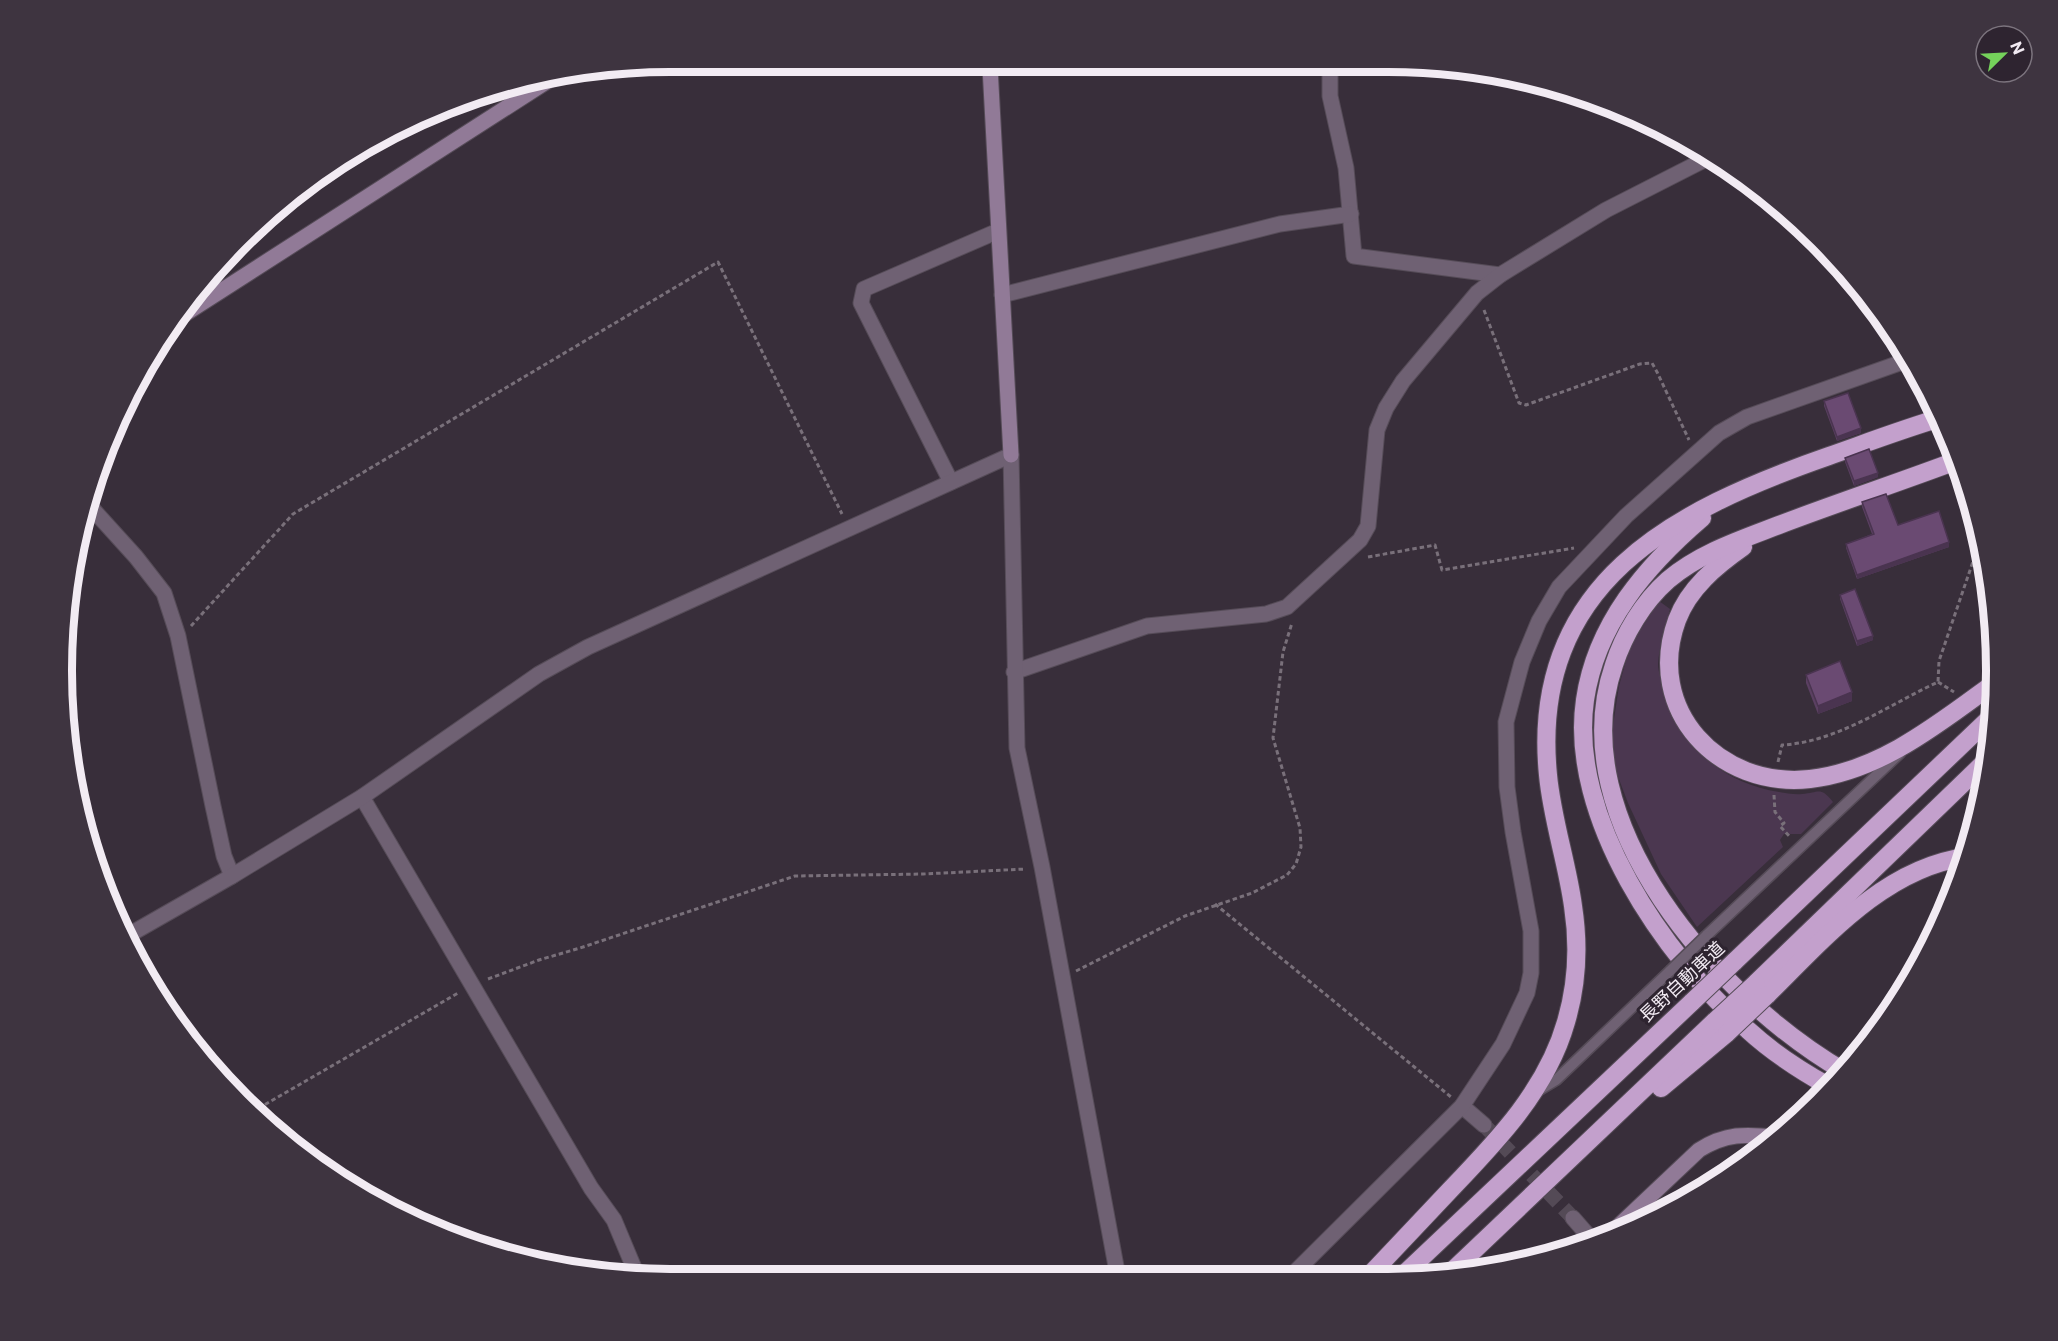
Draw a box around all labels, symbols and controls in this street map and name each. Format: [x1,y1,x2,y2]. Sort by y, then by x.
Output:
north arrow [1974,24,2034,84]
text: N [2007,38,2029,57]
street label: 長野自動車道 [1634,936,1728,1026]

